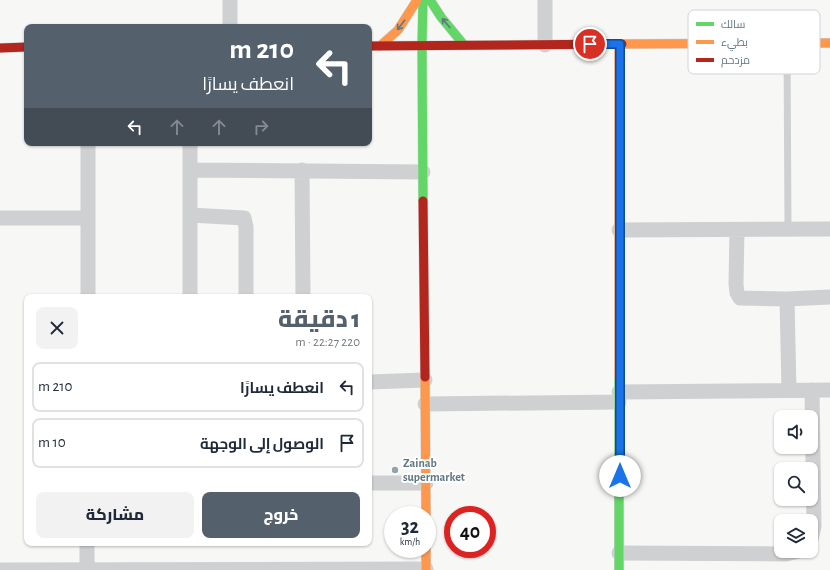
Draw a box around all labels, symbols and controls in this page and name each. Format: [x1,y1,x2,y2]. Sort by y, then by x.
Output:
legend [688,10,820,74]
one-way arrow [442,18,451,29]
text: سالك [721,19,745,30]
one-way arrow [397,20,406,31]
pin [573,27,607,61]
icon: arrive [579,33,601,55]
text: 210 m [229,36,294,64]
text: بطيء [721,37,748,51]
icon: left [308,40,360,92]
text: مزدحم [721,55,750,68]
text: انعطف يسارًا [202,76,294,94]
icon: left [124,116,146,138]
icon: ahead [166,116,188,138]
icon: ahead [208,116,230,138]
icon: right [250,116,272,138]
button: close [36,307,78,349]
text: 1 دقيقة [278,308,360,332]
text: 220 m · 22:27 [295,336,360,349]
icon: left [336,376,358,398]
text: 210 m [38,379,72,394]
text: انعطف يسارًا [240,381,324,396]
map controls [774,410,818,558]
button: sound [774,410,818,454]
icon: arrive [336,432,358,454]
text: 10 m [38,435,66,450]
text: الوصول إلى الوجهة [200,437,324,452]
position arrow [599,455,641,497]
place label: Zainab supermarket [403,457,465,483]
button: search [774,462,818,506]
marker: Zainab supermarket [390,465,400,475]
button: مشاركة [36,492,194,538]
button: خروج [202,492,360,538]
speed limit sign: 40 [444,506,496,558]
button: layers [774,514,818,558]
text: 32 [401,517,419,537]
text: km/h [400,537,420,547]

